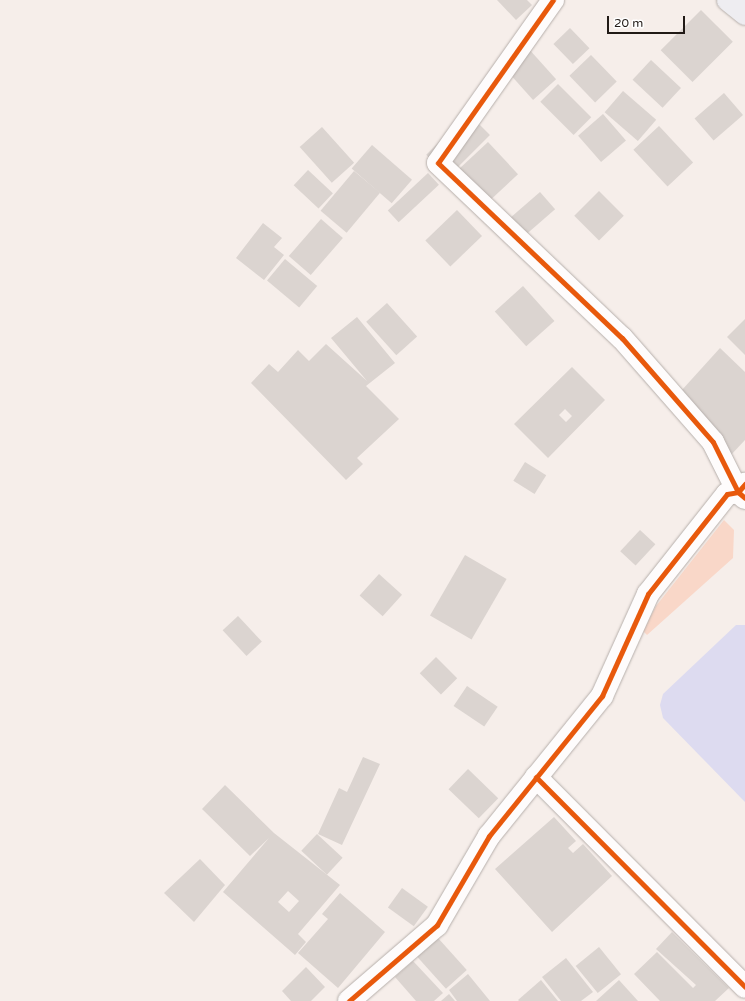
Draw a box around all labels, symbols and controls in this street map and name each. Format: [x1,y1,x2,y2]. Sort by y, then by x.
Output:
scale bar [609,8,687,34]
text: 20 m [614,16,643,30]

